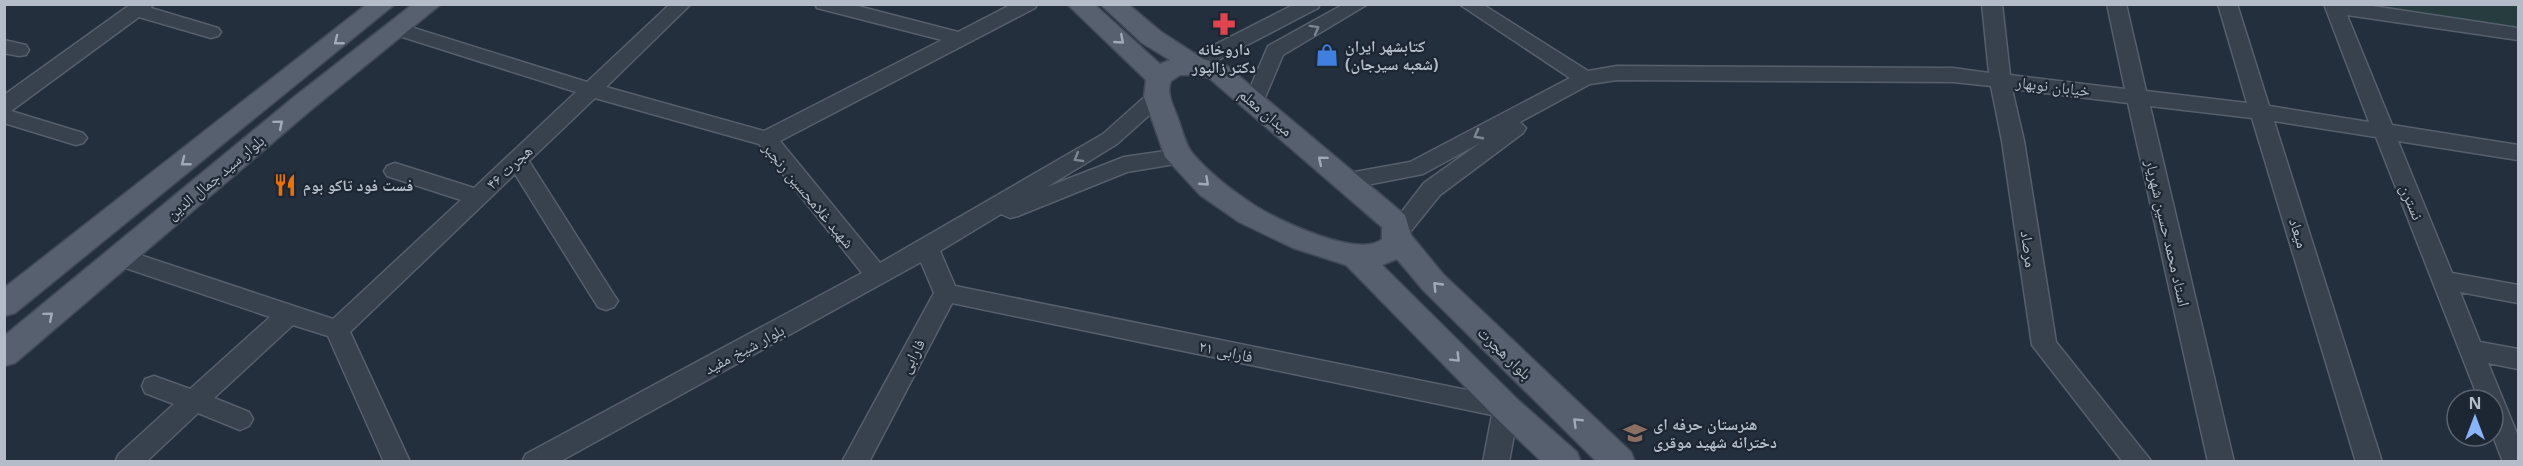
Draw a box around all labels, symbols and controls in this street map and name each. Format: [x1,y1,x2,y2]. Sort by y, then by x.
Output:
pharmacy icon: داروخانه دکتر زالپور [1211,11,1237,37]
one-way arrow [1309,25,1319,36]
one-way arrow [333,33,344,44]
one-way arrow [1113,33,1124,44]
place label: کتابشهر ایران (شعبه سیرجان) [1345,35,1438,75]
place label: داروخانه دکتر زالپور [1191,38,1256,78]
shop icon: کتابشهر ایران (شعبه سیرجان) [1314,42,1340,68]
street label: خیابان نوبهار [2014,70,2091,101]
street label: میدان معلم [1234,83,1298,141]
one-way arrow [272,120,283,131]
one-way arrow [1474,128,1484,139]
street label: بلوار سید جمال الدین [161,129,269,225]
street label: شهید غلامحسین رنجبر [757,137,860,253]
street label: هجرت ۴۶ [481,140,537,194]
one-way arrow [1074,151,1084,162]
one-way arrow [181,154,192,165]
one-way arrow [1318,156,1329,167]
street label: استاد محمد حسین شهریار [2140,156,2196,309]
restaurant icon: فست فود تاکو بوم [272,172,298,198]
place label: فست فود تاکو بوم [303,174,414,197]
one-way arrow [1198,175,1209,186]
street label: نسترن [2395,181,2429,223]
street label: میعاد [2284,215,2314,251]
street label: مرصاد [2016,229,2042,269]
one-way arrow [1433,282,1444,292]
one-way arrow [42,313,53,324]
street label: بلوار شیخ مفید [700,319,788,379]
street label: بلوار هجرت [1473,322,1537,384]
street label: فارابی [894,335,930,377]
street label: فارابی ۲۱ [1197,335,1255,367]
one-way arrow [1448,351,1459,362]
north arrow [2445,388,2505,448]
text: N [2468,392,2482,414]
place label: هنرستان حرفه ای دخترانه شهید موقری [1653,413,1777,453]
one-way arrow [1573,418,1584,429]
school or university icon: هنرستان حرفه ای دخترانه شهید موقری [1622,420,1648,446]

